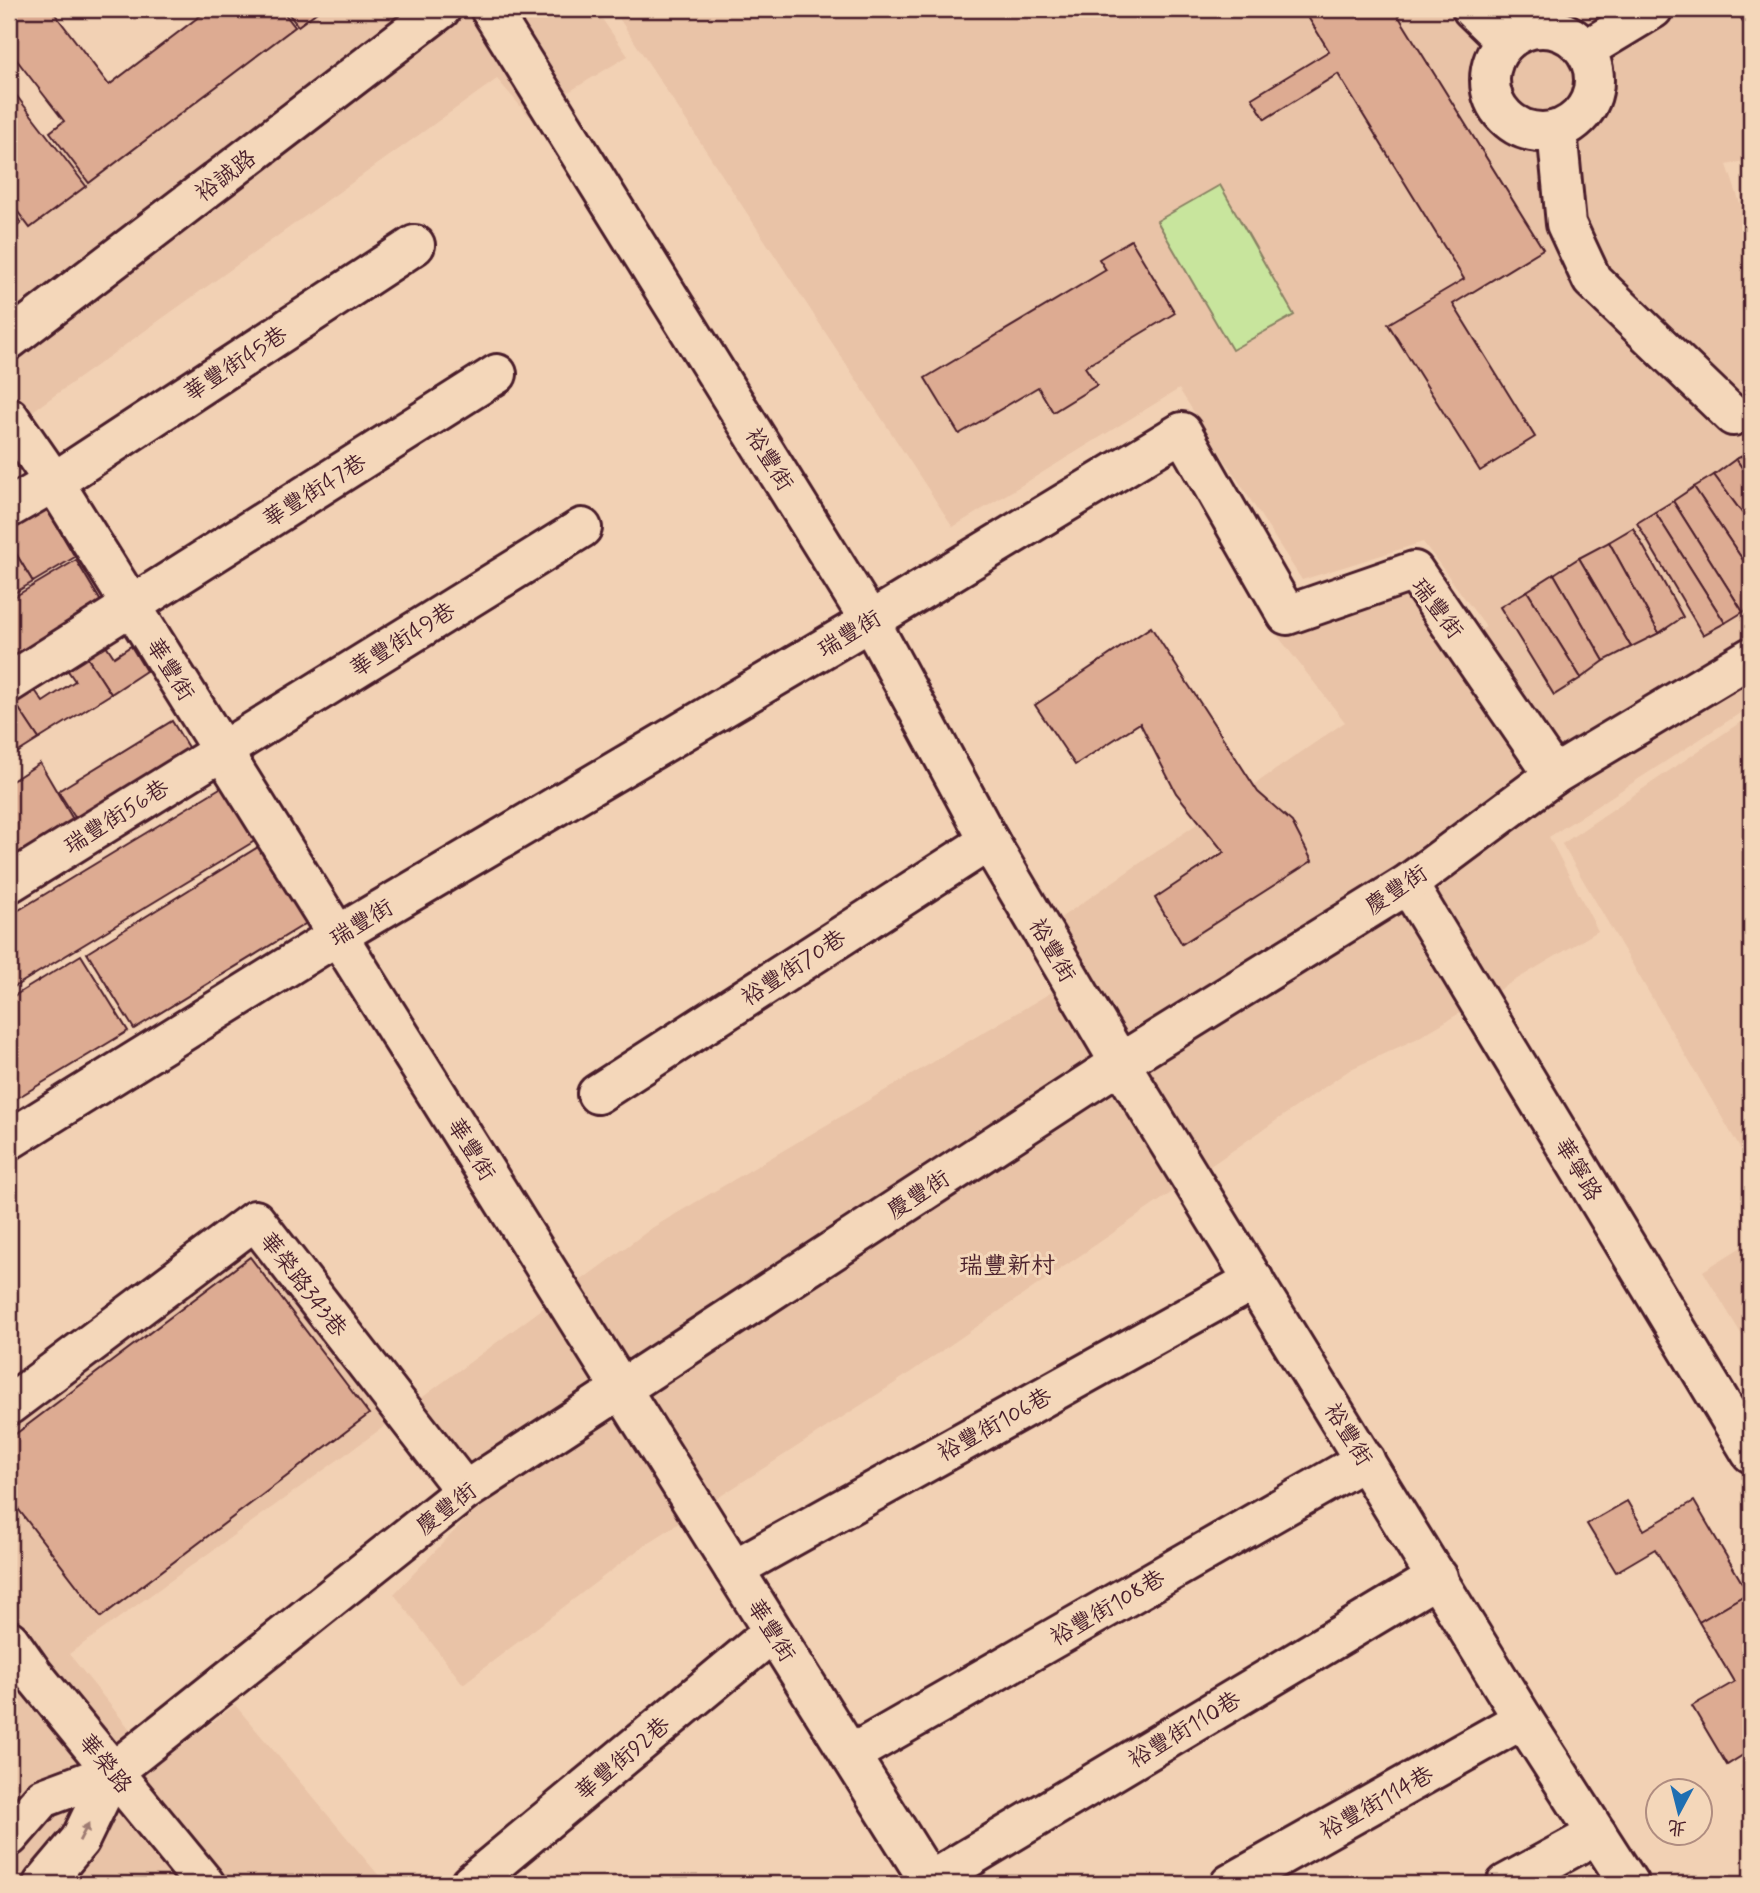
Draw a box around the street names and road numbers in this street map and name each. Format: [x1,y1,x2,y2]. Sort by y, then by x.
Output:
street label: 裕誠路 [190,144,263,209]
street label: 華豐街45巷 [179,320,294,409]
street label: 裕豐街 [737,423,799,497]
street label: 華豐街47巷 [258,447,373,535]
street label: 瑞豐街 [1404,573,1469,646]
street label: 華豐街49巷 [345,596,462,685]
street label: 瑞豐街 [813,604,887,665]
street label: 華豐街 [138,633,200,707]
street label: 瑞豐街56巷 [59,773,176,862]
street label: 慶豐街 [1360,859,1434,922]
street label: 瑞豐街 [325,893,399,954]
street label: 裕豐街 [1021,914,1082,988]
street label: 裕豐街70巷 [736,923,853,1014]
street label: 華豐街 [439,1113,501,1187]
street label: 華寧路 [1547,1133,1608,1207]
street label: 慶豐街 [882,1164,956,1227]
street label: 華榮路343巷 [252,1226,354,1345]
street label: 裕豐街106巷 [932,1382,1058,1469]
street label: 裕豐街 [1316,1398,1378,1472]
street label: 慶豐街 [411,1477,484,1543]
street label: 裕豐街108巷 [1045,1563,1172,1654]
street label: 華豐街 [739,1594,801,1668]
street label: 裕豐街110巷 [1123,1685,1248,1776]
street label: 華豐街92巷 [569,1710,678,1808]
street label: 華榮路 [71,1728,138,1801]
street label: 裕豐街114巷 [1315,1760,1440,1847]

